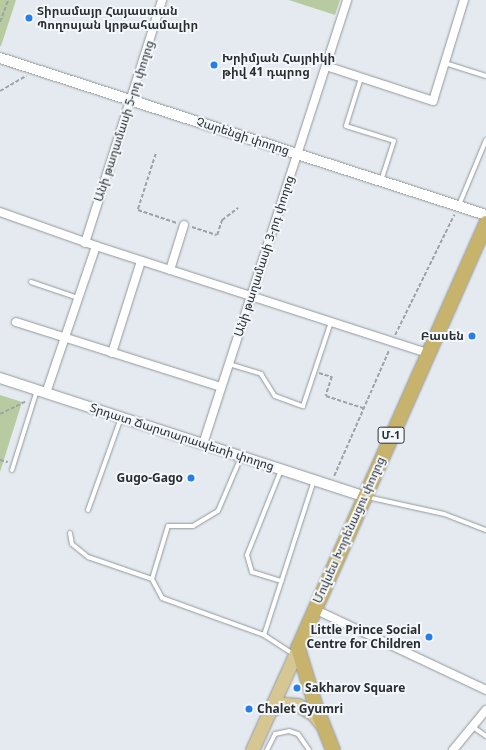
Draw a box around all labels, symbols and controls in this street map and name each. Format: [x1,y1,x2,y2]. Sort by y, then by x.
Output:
place label: Տիրամայր Հայաստան Պողոսյան կրթահամալիր [37,4,198,32]
marker: Տիրամայր Հայաստան Պողոսյան կրթահամալիր [24,13,34,23]
street label: Անի թաղամասի 5-րդ փողոց [91,39,157,203]
place label: Խրիմյան Հայրիկի թիվ 41 դպրոց [222,51,335,79]
marker: Խրիմյան Հայրիկի թիվ 41 դպրոց [209,60,219,70]
street label: Չարենցի փողոց [195,114,291,158]
street label: Անի թաղամասի 3-րդ փողոց [231,174,297,338]
place label: Բասեն [421,329,464,343]
marker: Բասեն [467,331,477,341]
street label: Տրդատ Ճարտարապետի փողոց [88,400,276,474]
road number: Մ-1 [377,426,405,444]
street label: Մովսես Խորենացու փողոց [310,454,388,606]
place label: Gugo-Gago [117,471,183,485]
marker: Gugo-Gago [186,473,196,483]
place label: Little Prince Social Centre for Children [306,623,421,651]
marker: Little Prince Social Centre for Children [424,632,434,642]
place label: Sakharov Square [305,681,405,695]
marker: Sakharov Square [292,683,302,693]
place label: Chalet Gyumri [257,702,343,716]
marker: Chalet Gyumri [244,704,254,714]

